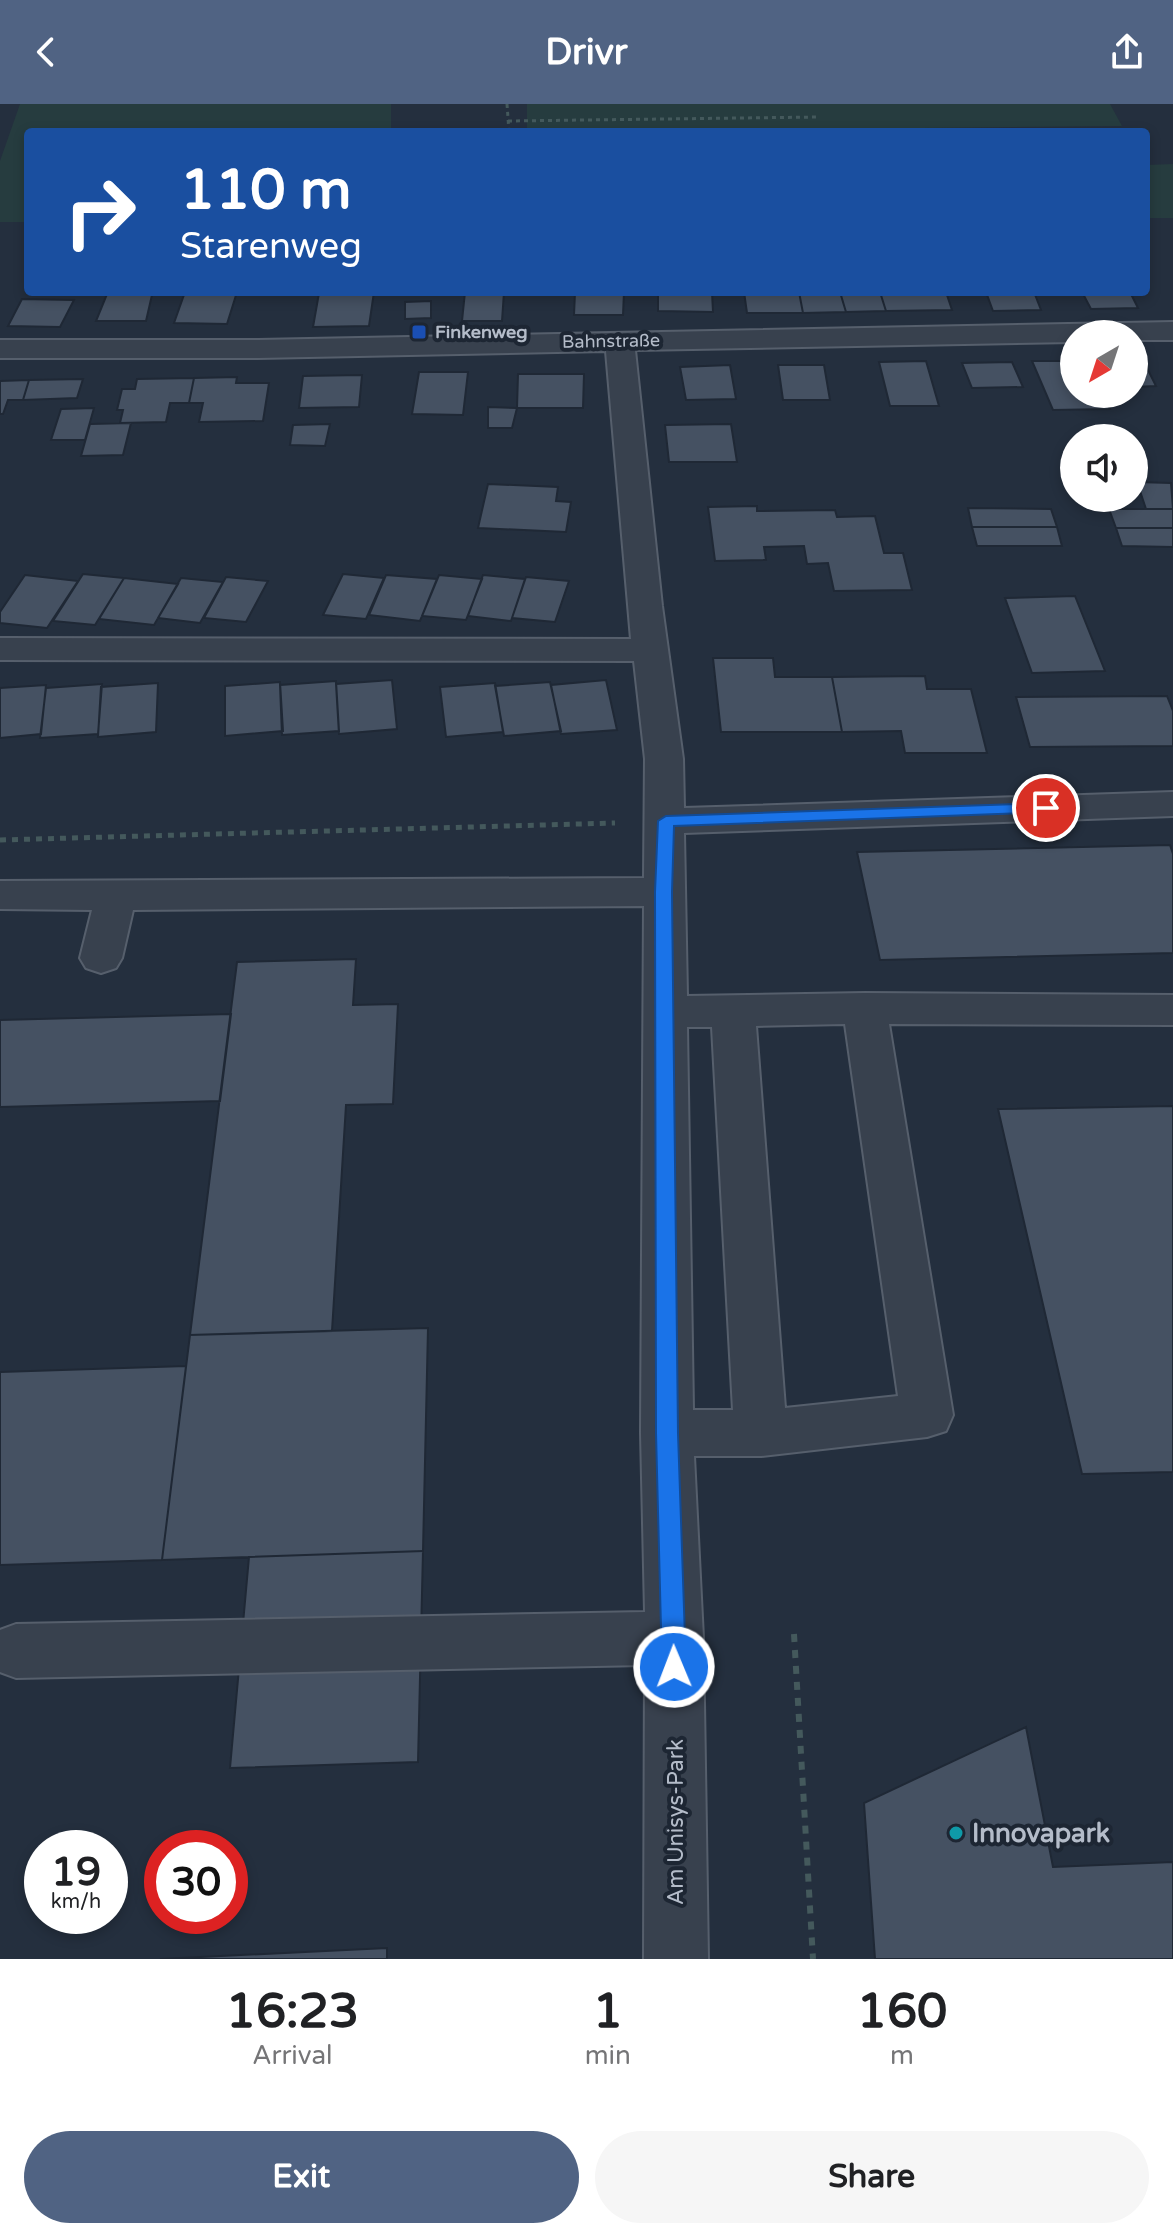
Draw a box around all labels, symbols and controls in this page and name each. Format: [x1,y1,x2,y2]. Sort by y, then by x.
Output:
icon: back [24,30,68,74]
icon: share [1105,30,1149,74]
text: Drivr [545,31,628,74]
text: 110 m [180,157,351,224]
icon: right [48,160,152,264]
text: Starenweg [180,225,362,268]
north arrow [1060,320,1148,408]
map controls [1060,320,1148,512]
place label: Finkenweg [435,321,528,343]
marker: Finkenweg [410,323,428,341]
street label: Bahnstraße [562,329,660,353]
button: sound [1060,424,1148,512]
pin [1012,774,1080,842]
icon: arrive [1024,786,1068,830]
position arrow [632,1625,716,1709]
street label: Am Unisys-Park [663,1739,689,1905]
place label: Innovapark [972,1818,1110,1849]
marker: Innovapark [947,1824,965,1842]
speed limit sign: 30 [144,1830,248,1934]
text: 19 [51,1848,101,1896]
text: km/h [51,1890,101,1914]
text: 16:23 [226,1983,359,2041]
text: 1 [593,1983,623,2041]
text: 160 [857,1983,947,2041]
text: Arrival [252,2040,333,2071]
text: min [585,2040,631,2071]
text: m [890,2040,914,2071]
button: Exit [24,2131,579,2223]
button: Share [595,2131,1149,2223]

